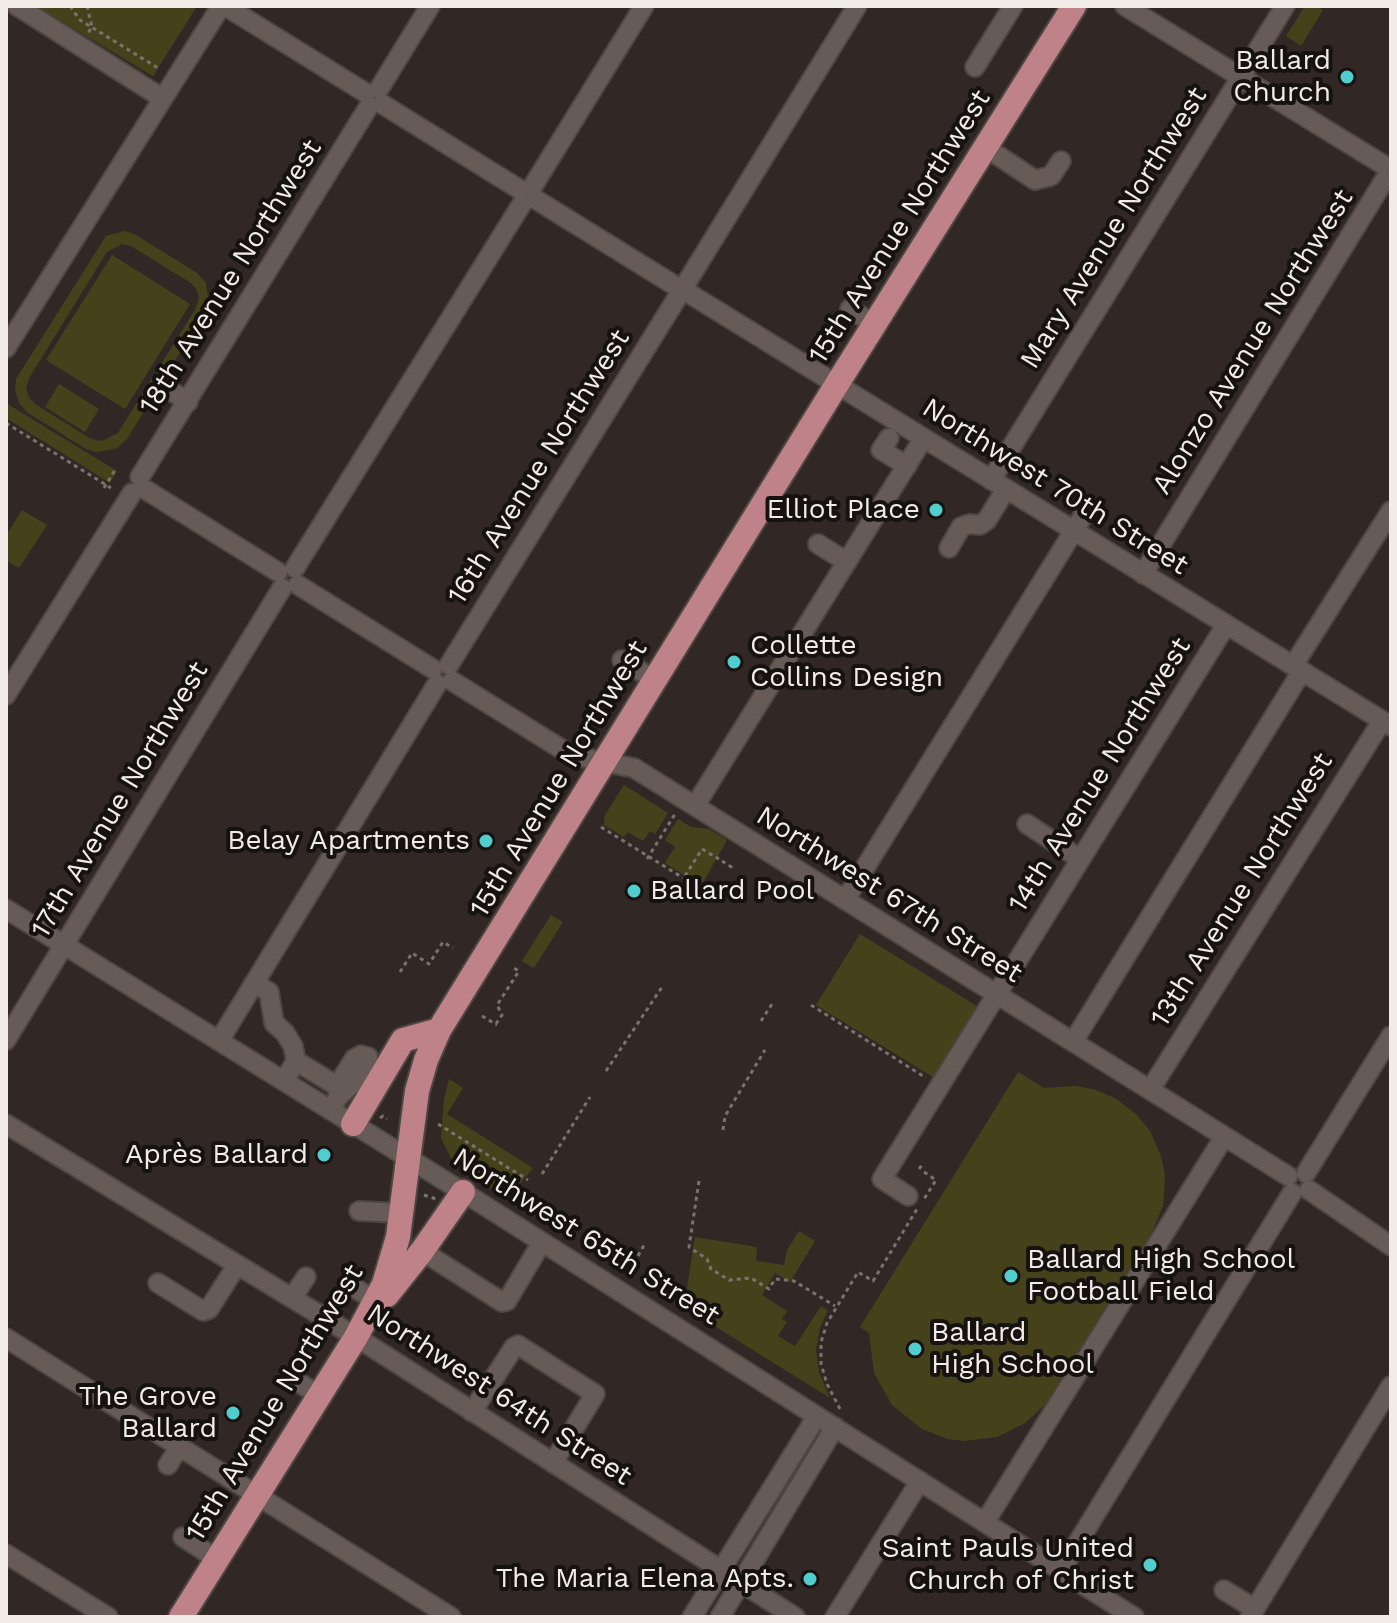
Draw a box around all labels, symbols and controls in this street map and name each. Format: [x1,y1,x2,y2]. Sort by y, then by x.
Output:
place label: Ballard Church [1233,44,1331,110]
marker: Ballard Church [1338,68,1356,86]
street label: Mary Avenue Northwest [1013,81,1215,375]
street label: 15th Avenue Northwest [802,84,998,370]
street label: 18th Avenue Northwest [133,133,329,421]
street label: Alonzo Avenue Northwest [1145,183,1361,501]
street label: 16th Avenue Northwest [441,324,637,610]
street label: Northwest 70th Street [916,391,1194,583]
place label: Elliot Place [766,493,920,527]
marker: Elliot Place [927,501,945,519]
place label: Collette Collins Design [750,629,943,695]
street label: 14th Avenue Northwest [1002,632,1198,918]
street label: 15th Avenue Northwest [463,635,655,923]
marker: Collette Collins Design [725,653,743,671]
street label: 17th Avenue Northwest [24,656,216,944]
street label: 13th Avenue Northwest [1144,747,1340,1033]
street label: Northwest 67th Street [750,799,1028,991]
place label: Belay Apartments [227,824,470,858]
marker: Belay Apartments [477,832,495,850]
place label: Ballard Pool [650,874,814,908]
marker: Ballard Pool [625,882,643,900]
place label: Après Ballard [125,1138,308,1172]
street label: Northwest 65th Street [447,1141,725,1333]
marker: Après Ballard [315,1146,333,1164]
place label: Ballard High School Football Field [1027,1243,1295,1309]
street label: 15th Avenue Northwest [179,1259,371,1547]
marker: Ballard High School Football Field [1002,1267,1020,1285]
street label: Northwest 64th Street [360,1297,638,1493]
place label: Ballard High School [931,1316,1094,1382]
marker: Ballard High School [906,1340,924,1358]
place label: The Grove Ballard [79,1380,217,1446]
marker: The Grove Ballard [224,1404,242,1422]
place label: Saint Pauls United Church of Christ [882,1532,1134,1598]
marker: Saint Pauls United Church of Christ [1141,1556,1159,1574]
place label: The Maria Elena Apts. [496,1562,794,1596]
marker: The Maria Elena Apts. [801,1570,819,1588]

